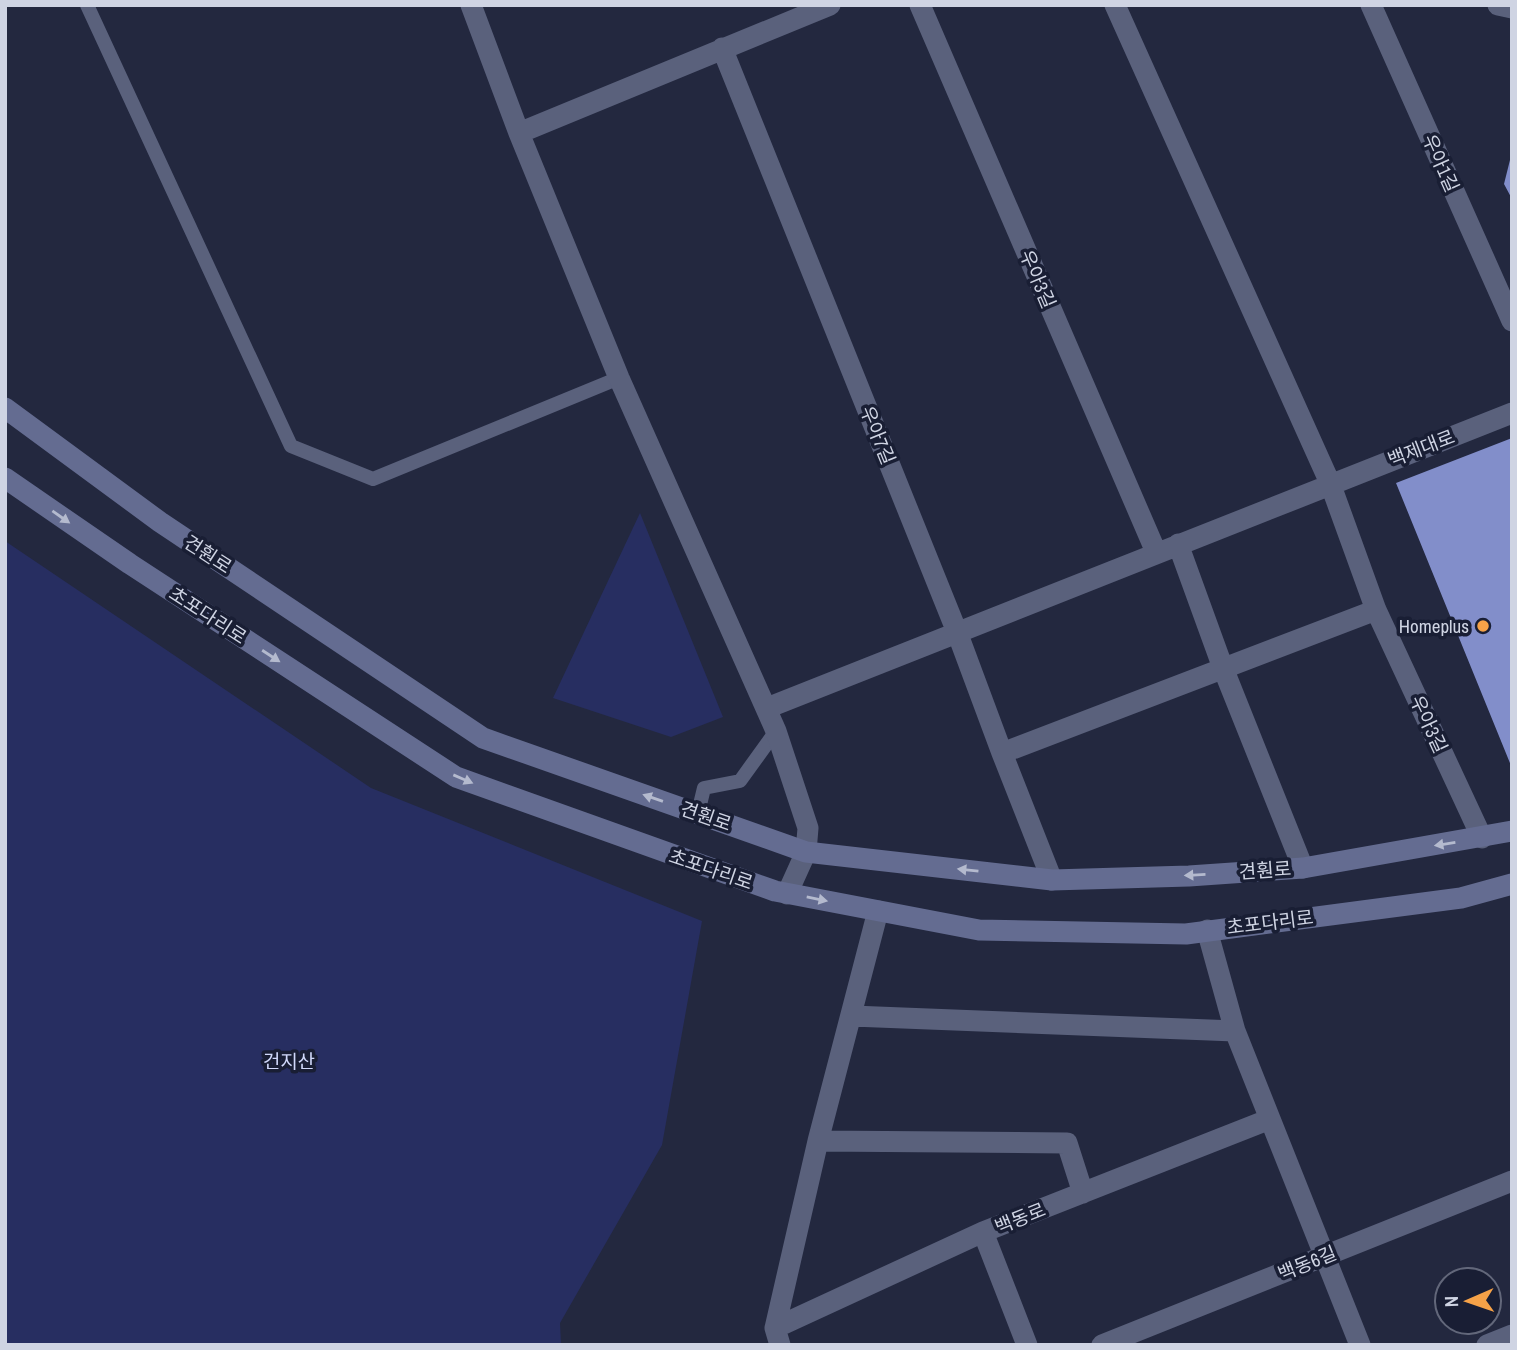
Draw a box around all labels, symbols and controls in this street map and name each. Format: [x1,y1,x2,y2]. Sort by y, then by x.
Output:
street label: 우아1길 [1417,130,1465,196]
street label: 우아3길 [1014,246,1062,312]
street label: 우아7길 [855,402,901,468]
street label: 백제대로 [1384,423,1458,473]
one-way arrow [52,510,71,523]
street label: 견훤로 [179,529,237,579]
street label: 초포다리로 [164,580,252,650]
place label: Homeplus [1399,613,1469,639]
marker: Homeplus [1475,618,1491,634]
one-way arrow [262,650,281,663]
street label: 우아3길 [1404,691,1454,757]
one-way arrow [453,773,473,785]
one-way arrow [643,792,664,803]
street label: 견훤로 [677,795,735,837]
one-way arrow [1434,839,1456,850]
street label: 초포다리로 [665,842,757,896]
street label: 견훤로 [1238,855,1292,885]
one-way arrow [957,864,979,875]
one-way arrow [1184,870,1206,881]
one-way arrow [806,894,828,905]
street label: 초포다리로 [1225,904,1315,940]
park label: 건지산 [263,1048,315,1074]
street label: 백동로 [991,1196,1049,1240]
street label: 백동6길 [1274,1240,1340,1286]
north arrow [1433,1266,1503,1336]
text: N [1438,1296,1464,1308]

